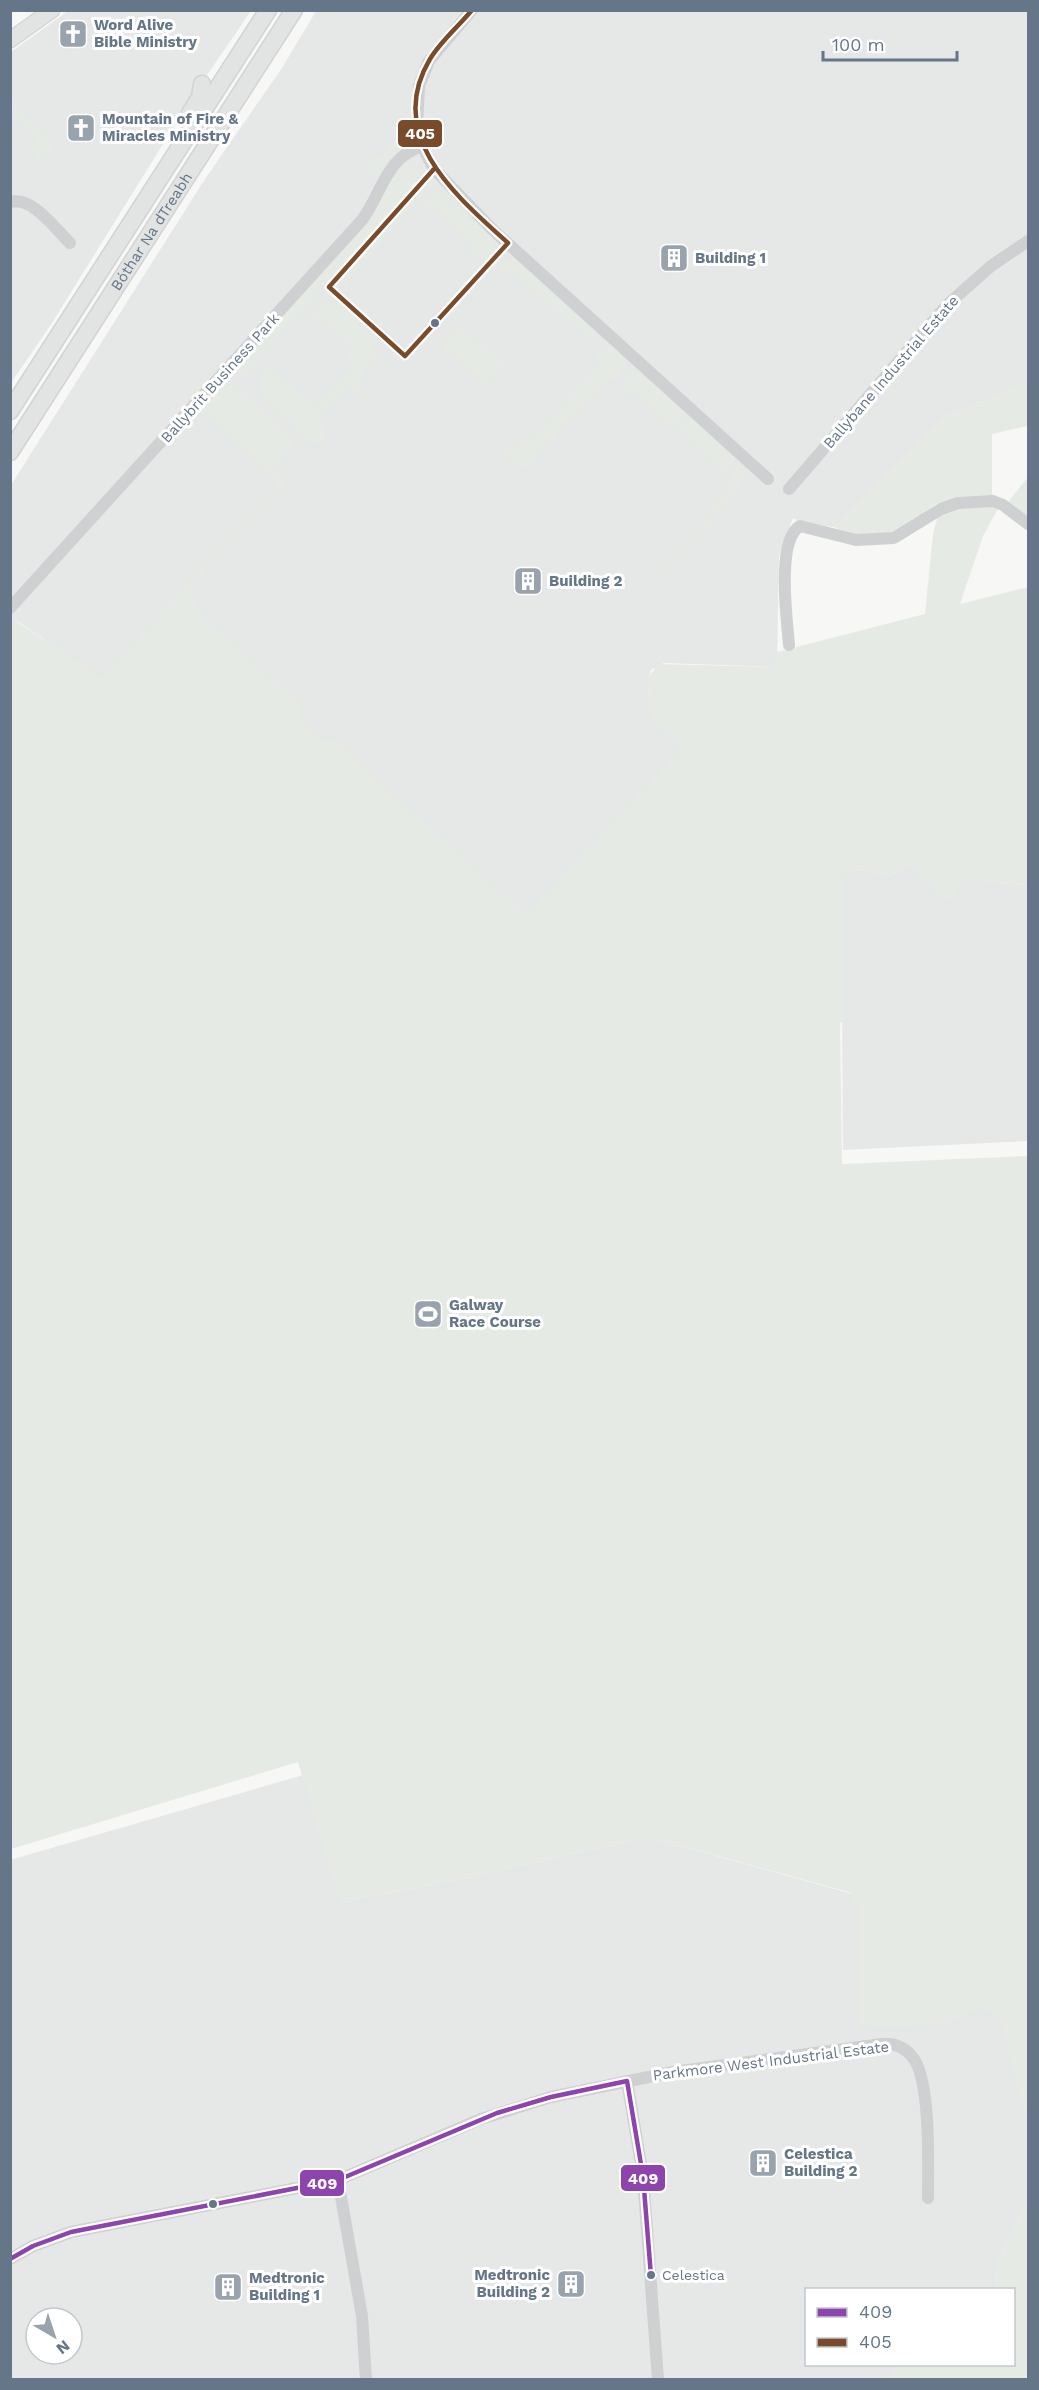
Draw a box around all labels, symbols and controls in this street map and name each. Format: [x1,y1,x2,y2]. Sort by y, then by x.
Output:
place label: Word Alive Bible Ministry [94,16,198,51]
church icon: Word Alive Bible Ministry [57,18,89,50]
scale bar [823,24,956,62]
text: 100 m [832,34,885,55]
place label: Mountain of Fire & Miracles Ministry [102,110,239,145]
church icon: Mountain of Fire & Miracles Ministry [65,112,97,144]
line badge: 405 [397,119,443,148]
text: 405 [405,124,435,143]
street label: Bóthar Na dTreabh [107,169,196,294]
building icon: Building 1 [658,242,690,274]
place label: Building 1 [695,249,766,267]
street label: Ballybane Industrial Estate [820,292,962,452]
street label: Ballybrit Business Park [157,309,283,446]
unlabelled marker [429,317,441,329]
building icon: Building 2 [512,565,544,597]
place label: Building 2 [549,572,623,590]
place label: Galway Race Course [449,1296,541,1331]
sports icon: Galway Race Course [412,1298,444,1330]
street label: Parkmore West Industrial Estate [652,2038,890,2084]
place label: Celestica Building 2 [784,2145,858,2180]
building icon: Celestica Building 2 [747,2147,779,2179]
line badge: 409 [620,2164,666,2192]
line badge: 409 [299,2169,345,2197]
text: 409 [628,2169,658,2188]
text: 409 [307,2174,337,2193]
unlabelled marker [207,2198,219,2210]
place label: Medtronic Building 2 [474,2266,550,2301]
place label: Celestica [662,2267,725,2283]
building icon: Medtronic Building 2 [555,2268,587,2300]
place label: Medtronic Building 1 [249,2269,325,2304]
marker: Celestica [645,2269,657,2281]
building icon: Medtronic Building 1 [212,2271,244,2303]
legend [805,2288,1015,2366]
text: 409 [859,2301,892,2322]
north arrow [24,2306,84,2366]
text: 405 [859,2331,892,2352]
text: N [53,2336,74,2358]

